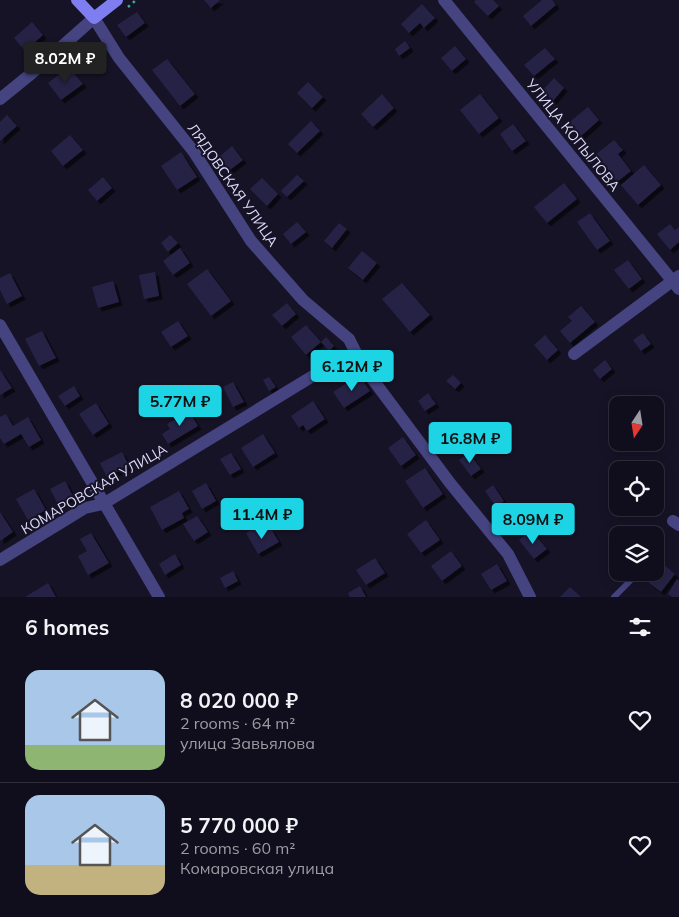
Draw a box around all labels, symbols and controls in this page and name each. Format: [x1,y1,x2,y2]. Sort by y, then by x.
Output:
pin: 8.02M ₽ [19,42,111,84]
text: 8.02M ₽ [35,48,95,68]
street label: УЛИЦА КОПЫЛОВА [521,74,624,195]
street label: ЛЯДОВСКАЯ УЛИЦА [184,120,283,251]
pin: 6.12M ₽ [306,350,398,392]
text: 6.12M ₽ [322,356,382,376]
pin: 5.77M ₽ [134,384,226,427]
text: 5.77M ₽ [150,391,210,411]
north arrow [609,396,664,451]
map controls [609,396,664,581]
pin: 16.8M ₽ [424,422,516,464]
text: 16.8M ₽ [440,428,500,448]
street label: КОМАРОВСКАЯ УЛИЦА [18,439,171,538]
button: locate [609,461,664,516]
pin: 11.4M ₽ [216,498,308,540]
pin: 8.09M ₽ [487,502,579,545]
text: 11.4M ₽ [232,504,292,524]
text: 8.09M ₽ [503,509,563,529]
button: layers [609,526,664,581]
icon: filters [626,613,654,641]
text: 6 homes [25,614,109,640]
text: 8 020 000 ₽ [180,687,298,713]
icon: home [65,690,125,750]
icon: heart [626,706,654,734]
text: 2 rooms · 64 m² [180,713,295,733]
text: улица Завьялова [180,733,315,753]
text: 5 770 000 ₽ [180,812,298,838]
icon: home [65,815,125,875]
icon: heart [626,831,654,859]
text: 2 rooms · 60 m² [180,838,295,858]
text: Комаровская улица [180,858,334,878]

